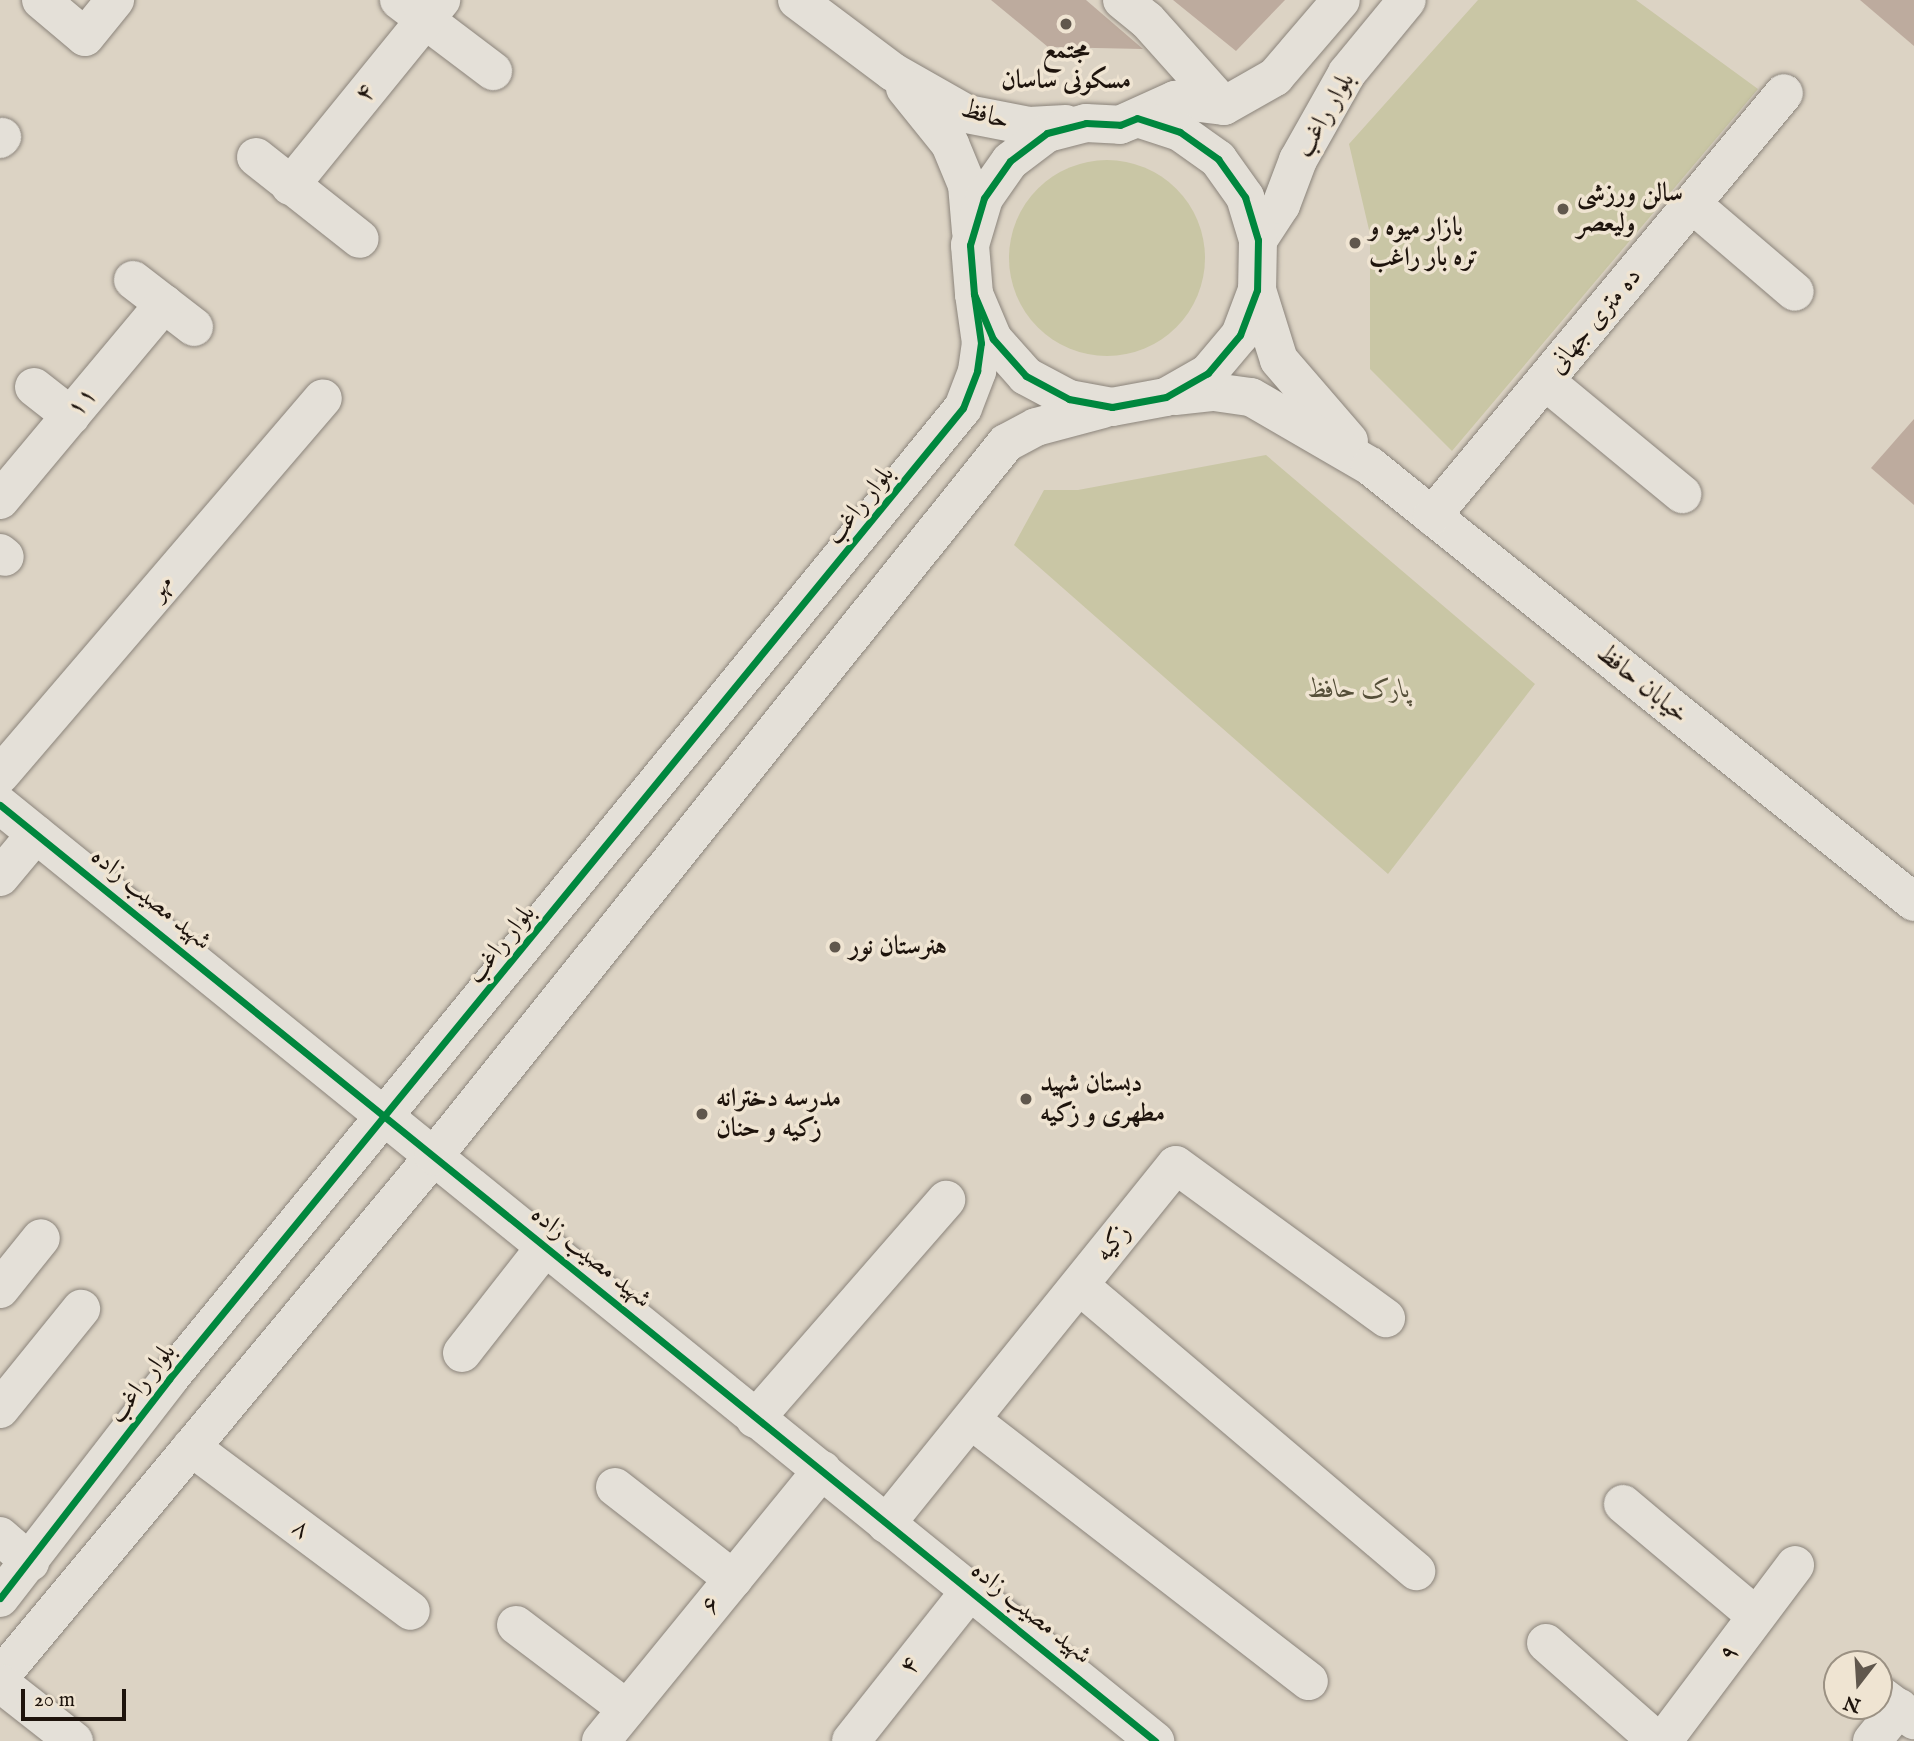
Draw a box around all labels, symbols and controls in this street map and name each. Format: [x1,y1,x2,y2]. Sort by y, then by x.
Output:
marker: مجتمع مسکونی ساسان [1058,16,1074,32]
place label: مجتمع مسکونی ساسان [1001,35,1131,96]
street label: بلوار راغب [1288,67,1362,163]
street label: ۴ [348,77,382,109]
street label: حافظ [957,93,1013,137]
place label: سالن ورزشی ولیعصر [1577,178,1683,240]
marker: سالن ورزشی ولیعصر [1555,201,1571,217]
place label: بازار میوه و تره بار راغب [1369,212,1479,274]
marker: بازار میوه و تره بار راغب [1347,235,1363,251]
street label: ده متری جهانی [1542,262,1648,380]
street label: ۱۱ [60,380,104,424]
street label: بلوار راغب [819,459,901,551]
street label: مهر [142,568,180,606]
street label: خیابان حافظ [1590,637,1694,731]
park label: پارک حافظ [1307,674,1411,706]
street label: شهید مصیب زاده [84,841,218,957]
street label: بلوار راغب [460,898,542,990]
place label: هنرستان نور [849,931,947,963]
marker: هنرستان نور [827,939,843,955]
place label: دبستان شهید مطهری و زکیه [1040,1068,1165,1130]
place label: مدرسه دخترانه زکیه و حنان [716,1083,841,1144]
marker: دبستان شهید مطهری و زکیه [1018,1091,1034,1107]
marker: مدرسه دخترانه زکیه و حنان [694,1106,710,1122]
street label: شهید مصیب زاده [524,1199,658,1315]
street label: زکیه [1088,1218,1138,1268]
street label: بلوار راغب [101,1337,183,1429]
street label: ۸ [286,1512,316,1546]
street label: شهید مصیب زاده [964,1555,1098,1671]
street label: ۶ [694,1589,728,1621]
street label: ۹ [1712,1638,1746,1668]
street label: ۴ [893,1650,927,1682]
north arrow [1823,1650,1893,1720]
scale bar [24,1674,130,1718]
text: 20 m [34,1687,75,1714]
text: N [1841,1689,1864,1717]

